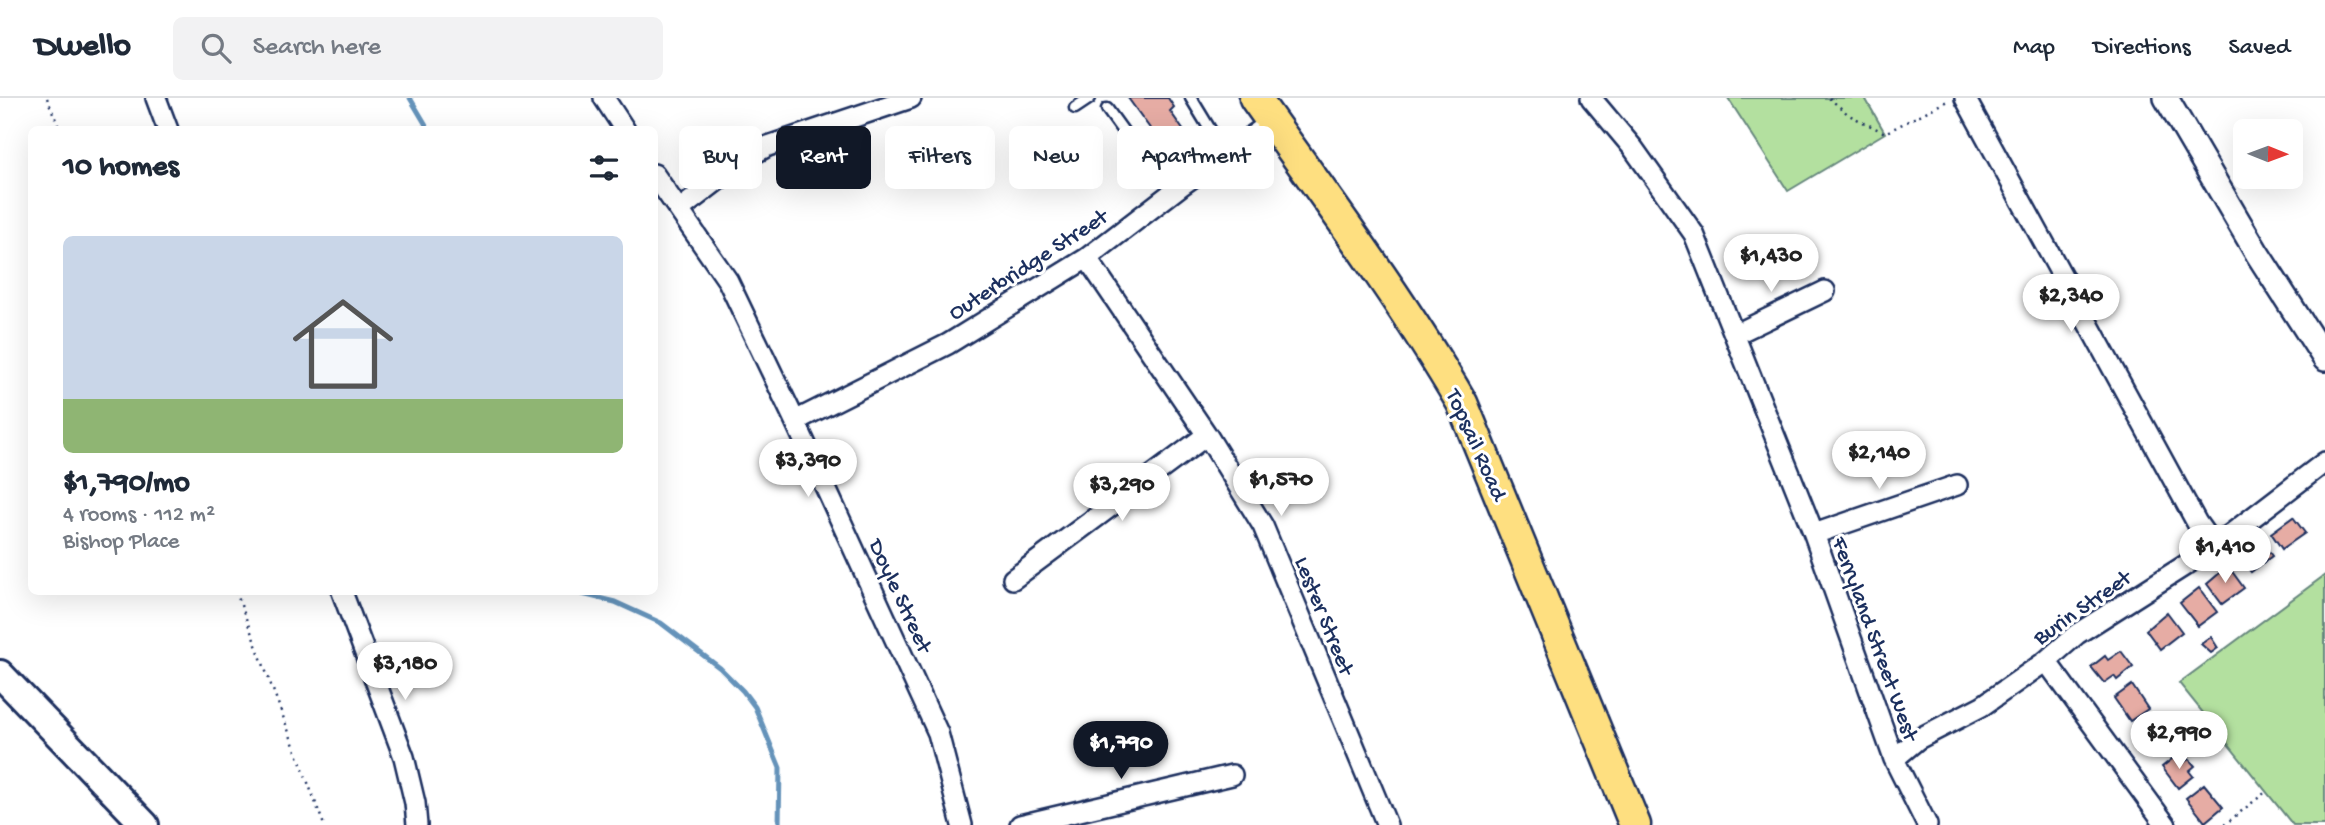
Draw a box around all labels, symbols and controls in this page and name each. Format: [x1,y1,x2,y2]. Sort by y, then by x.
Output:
search box [173,17,663,80]
text: Dwello [35,29,131,67]
icon: search [197,29,235,67]
text: Search here [253,33,381,64]
text: Map [2013,34,2055,63]
text: Directions [2093,34,2191,63]
text: Saved [2229,34,2290,63]
north arrow [2233,119,2303,189]
map controls [2233,119,2303,189]
chip: Buy [679,126,762,189]
chip: Rent [776,126,871,189]
chip: Filters [885,126,995,189]
chip: New [1009,126,1103,189]
chip: Apartment [1117,126,1274,189]
icon: filters [585,149,623,187]
text: 10 homes [63,151,179,186]
street label: Outerbridge Street [944,203,1115,328]
pin: $1,430 [1714,234,1828,294]
text: $1,430 [1740,243,1802,270]
pin: $2,340 [2014,274,2128,334]
icon: home [280,281,406,407]
text: $2,340 [2039,283,2103,310]
street label: Topsail Road [1437,384,1512,507]
pin: $2,140 [1822,432,1936,491]
pin: $3,390 [751,440,865,499]
text: $2,140 [1848,440,1910,467]
text: $3,390 [775,448,841,475]
pin: $1,570 [1224,458,1338,518]
pin: $3,290 [1065,464,1179,523]
text: $1,790/mo [63,467,190,502]
text: $1,570 [1249,467,1313,494]
text: $3,290 [1089,472,1155,499]
text: 4 rooms · 112 m² [63,502,215,529]
pin: $1,410 [2168,526,2282,585]
text: Bishop Place [63,529,179,556]
street label: Ferryland Street West [1824,533,1924,746]
street label: Doyle Street [860,534,938,659]
text: $1,410 [2195,534,2255,561]
street label: Lester Street [1287,553,1359,681]
street label: Burin Street [2028,564,2139,653]
pin: $3,180 [348,642,462,702]
text: $3,180 [373,651,437,678]
pin: $2,990 [2122,712,2236,771]
text: $2,990 [2147,720,2211,747]
pin: $1,790 [1064,722,1178,781]
text: $1,790 [1089,730,1153,757]

